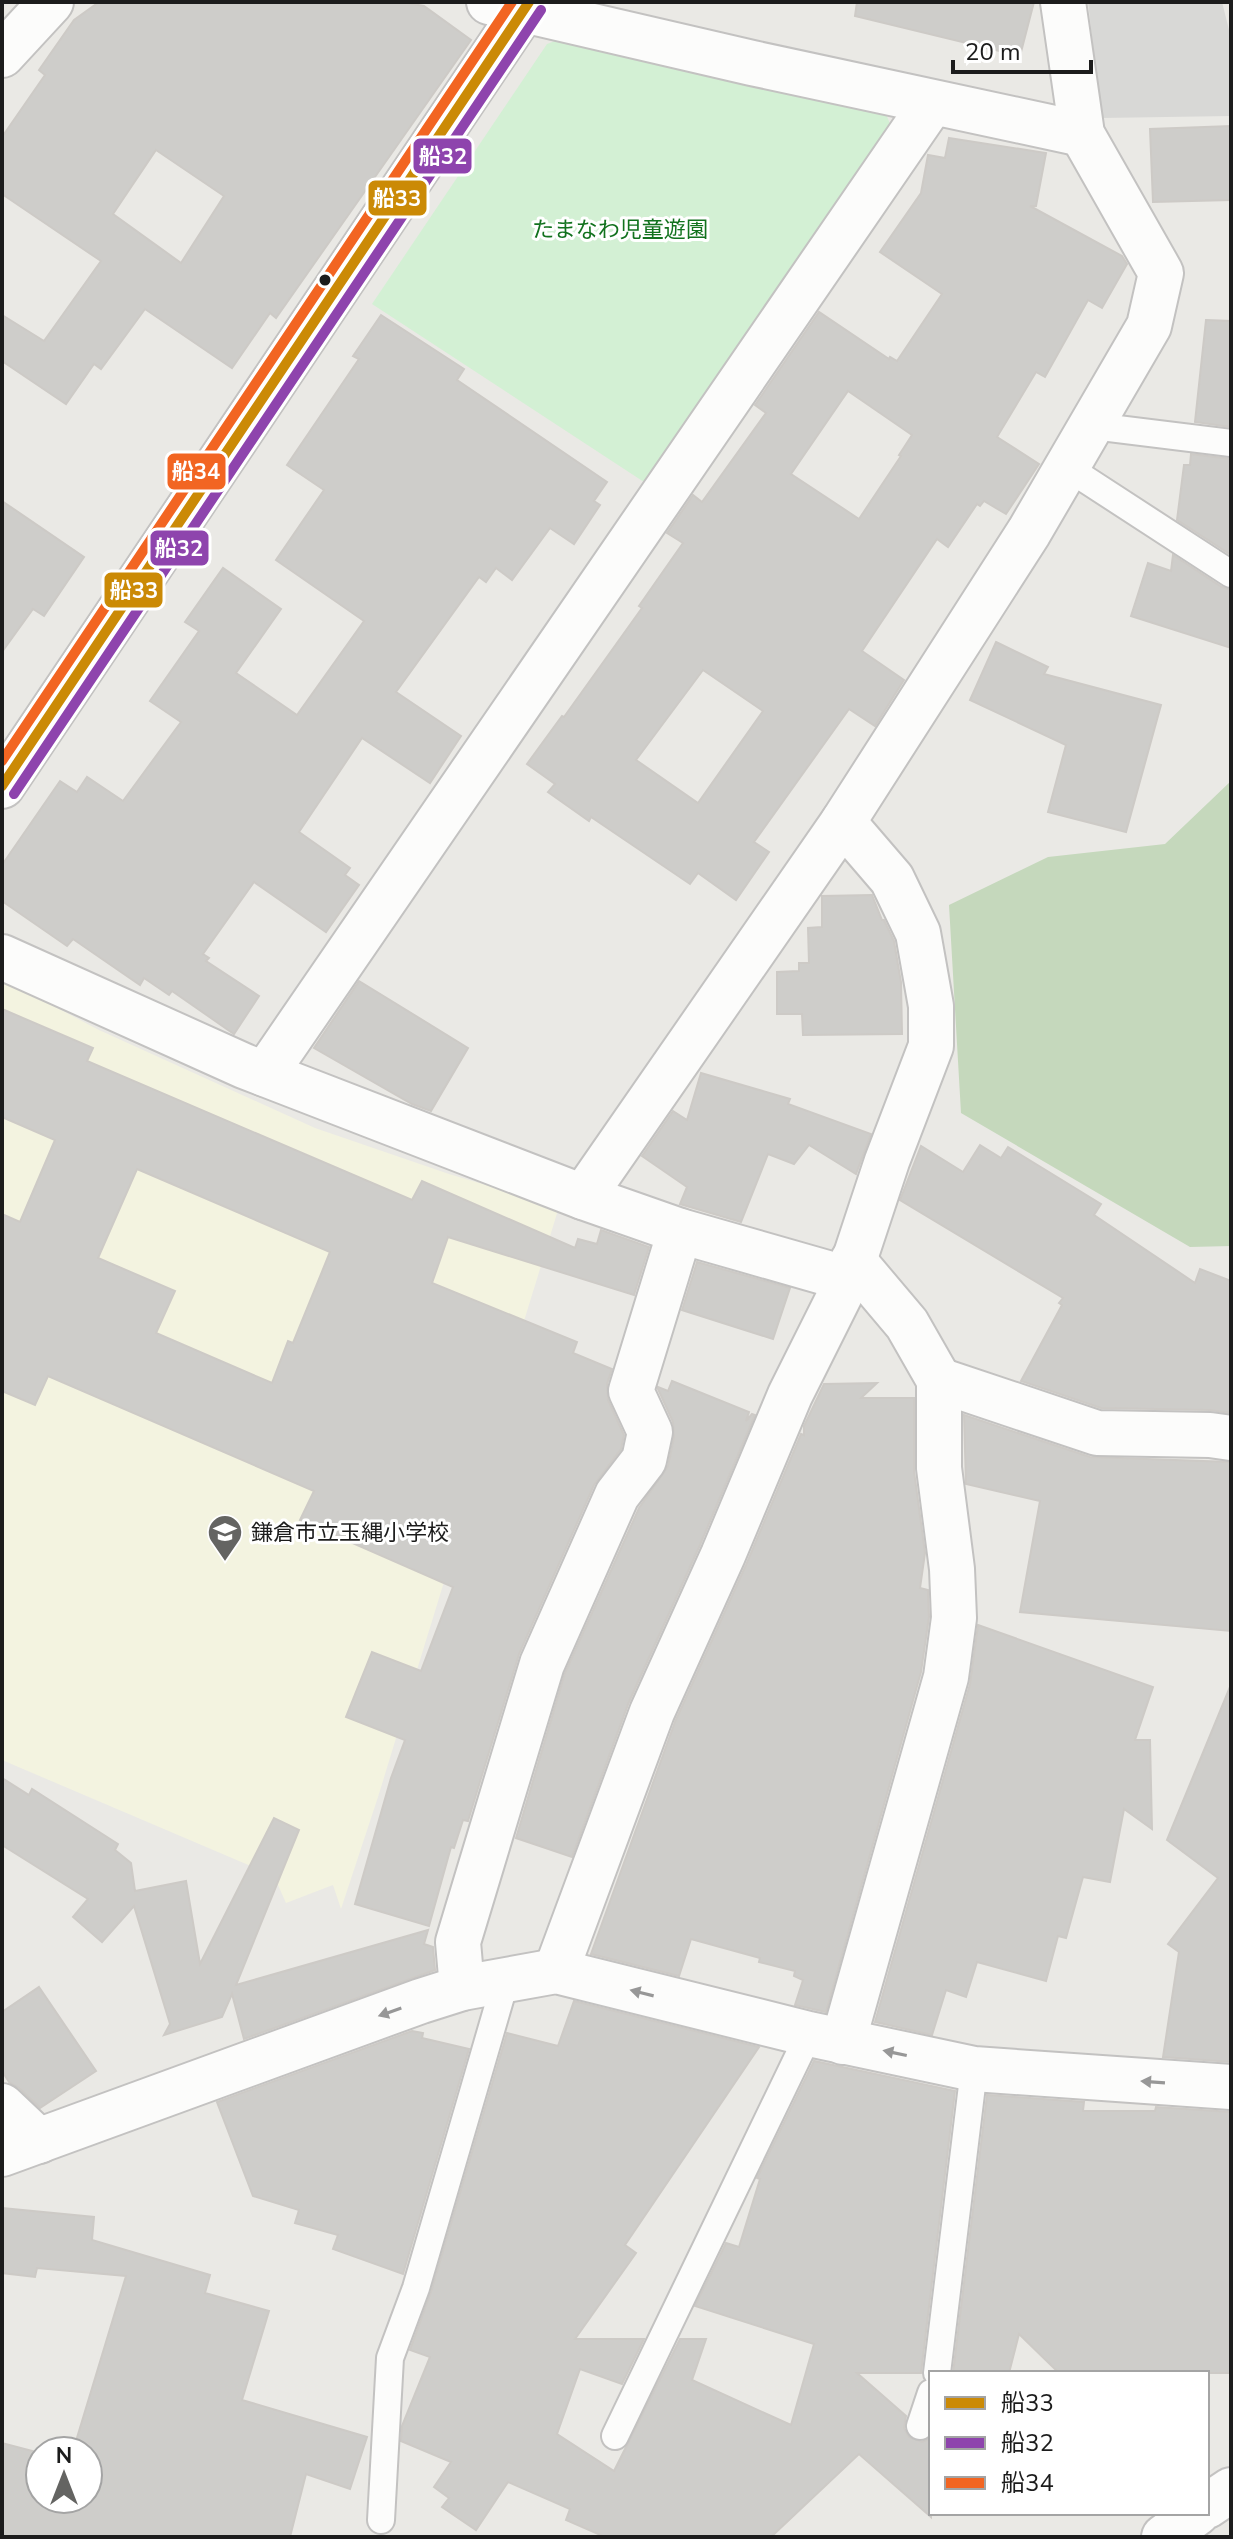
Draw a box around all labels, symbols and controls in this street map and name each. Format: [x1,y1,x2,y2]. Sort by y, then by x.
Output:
scale bar [953,24,1091,74]
text: 20 m [965,36,1021,68]
line badge: 船32 [412,137,473,175]
text: 船32 [419,142,467,172]
line badge: 船33 [367,179,428,217]
text: 船33 [373,184,421,214]
park label: たまなわ児童遊園 [532,215,708,245]
unlabelled marker [317,272,333,288]
line badge: 船34 [166,452,227,491]
text: 船34 [172,457,220,487]
line badge: 船32 [149,529,210,567]
text: 船32 [155,534,203,564]
line badge: 船33 [103,571,164,609]
text: 船33 [110,576,158,606]
school or university icon: 鎌倉市立玉縄小学校 [206,1513,244,1563]
place label: 鎌倉市立玉縄小学校 [251,1518,449,1548]
one-way arrow [630,1987,655,1999]
one-way arrow [378,2006,402,2018]
one-way arrow [883,2046,908,2059]
one-way arrow [1140,2075,1165,2088]
legend [929,2371,1209,2515]
text: 船33 [1001,2387,1054,2419]
text: 船32 [1001,2427,1054,2459]
north arrow [24,2435,104,2515]
text: N [56,2441,72,2471]
text: 船34 [1001,2467,1054,2499]

